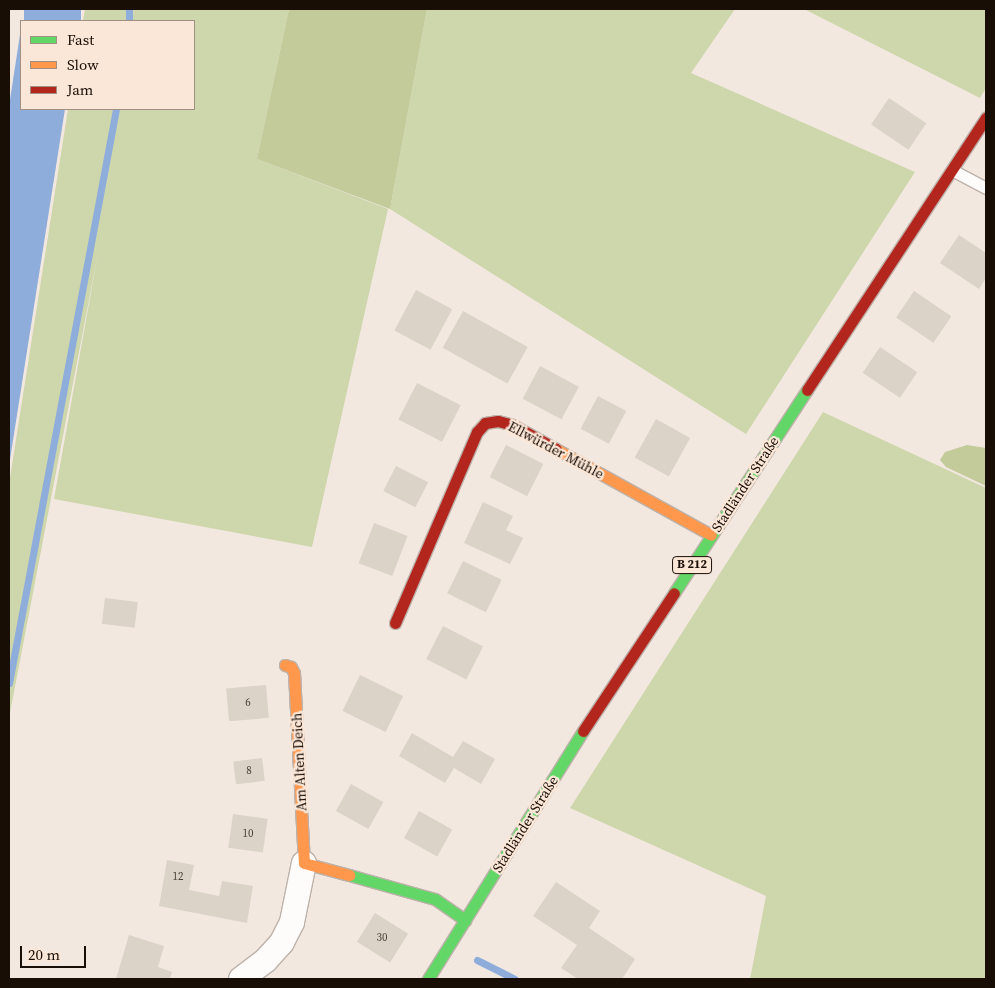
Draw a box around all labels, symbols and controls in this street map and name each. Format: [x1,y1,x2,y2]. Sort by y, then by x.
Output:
legend [20,20,195,110]
text: Fast [67,29,94,50]
text: Slow [67,54,99,75]
text: Jam [67,79,93,100]
street label: Ellwürder Mühle [505,418,607,482]
street label: Stadländer Straße [708,433,782,535]
road number: B 212 [672,556,712,574]
house number: 6 [245,696,251,710]
street label: Am Alten Deich [288,712,310,812]
house number: 8 [246,764,252,778]
street label: Stadländer Straße [489,773,561,875]
house number: 10 [243,827,253,841]
house number: 12 [173,870,183,884]
house number: 30 [377,931,387,945]
scale bar [22,936,89,968]
text: 20 m [28,944,60,965]

